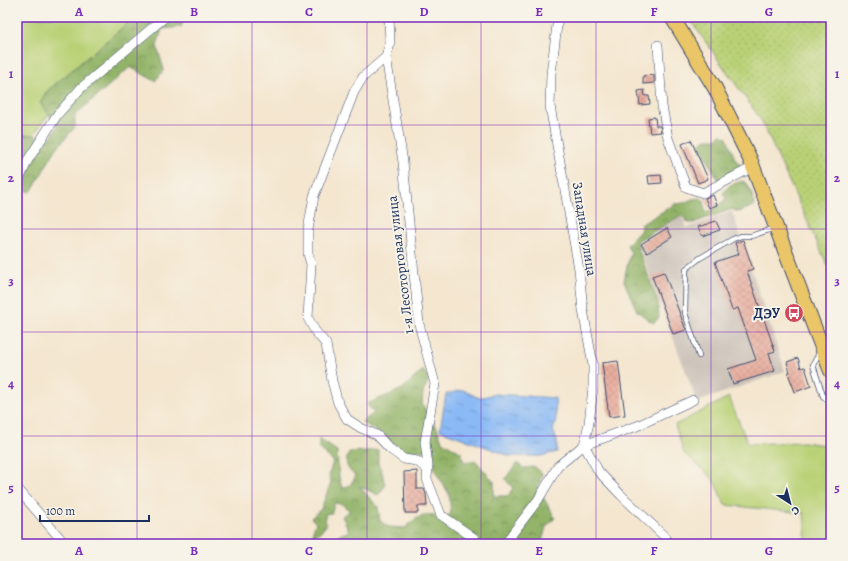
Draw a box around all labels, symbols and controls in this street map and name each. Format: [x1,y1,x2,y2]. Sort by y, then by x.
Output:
text: A [74,3,84,20]
text: B [190,3,198,20]
text: C [305,3,313,20]
text: D [419,3,429,20]
text: E [535,3,543,20]
text: F [651,3,658,20]
text: G [765,3,773,20]
text: 1 [9,65,14,82]
text: 1 [835,65,840,82]
text: 2 [8,169,15,186]
text: 2 [834,169,841,186]
street label: Западная улица [568,181,601,278]
street label: 1-я Лесоторговая улица [383,194,418,335]
text: 3 [8,272,14,289]
text: 3 [834,272,840,289]
bus stop icon: ДЭУ [783,302,805,324]
place label: ДЭУ [754,304,781,323]
text: 4 [8,375,14,392]
text: 4 [834,375,840,392]
text: 5 [8,479,14,496]
text: 5 [834,479,840,496]
north arrow [770,483,810,523]
scale bar [40,497,149,523]
text: 100 m [46,503,75,519]
text: С [788,503,803,519]
text: A [74,542,84,559]
text: B [190,542,198,559]
text: C [305,542,313,559]
text: D [419,542,429,559]
text: E [535,542,543,559]
text: F [651,542,658,559]
text: G [765,542,773,559]

